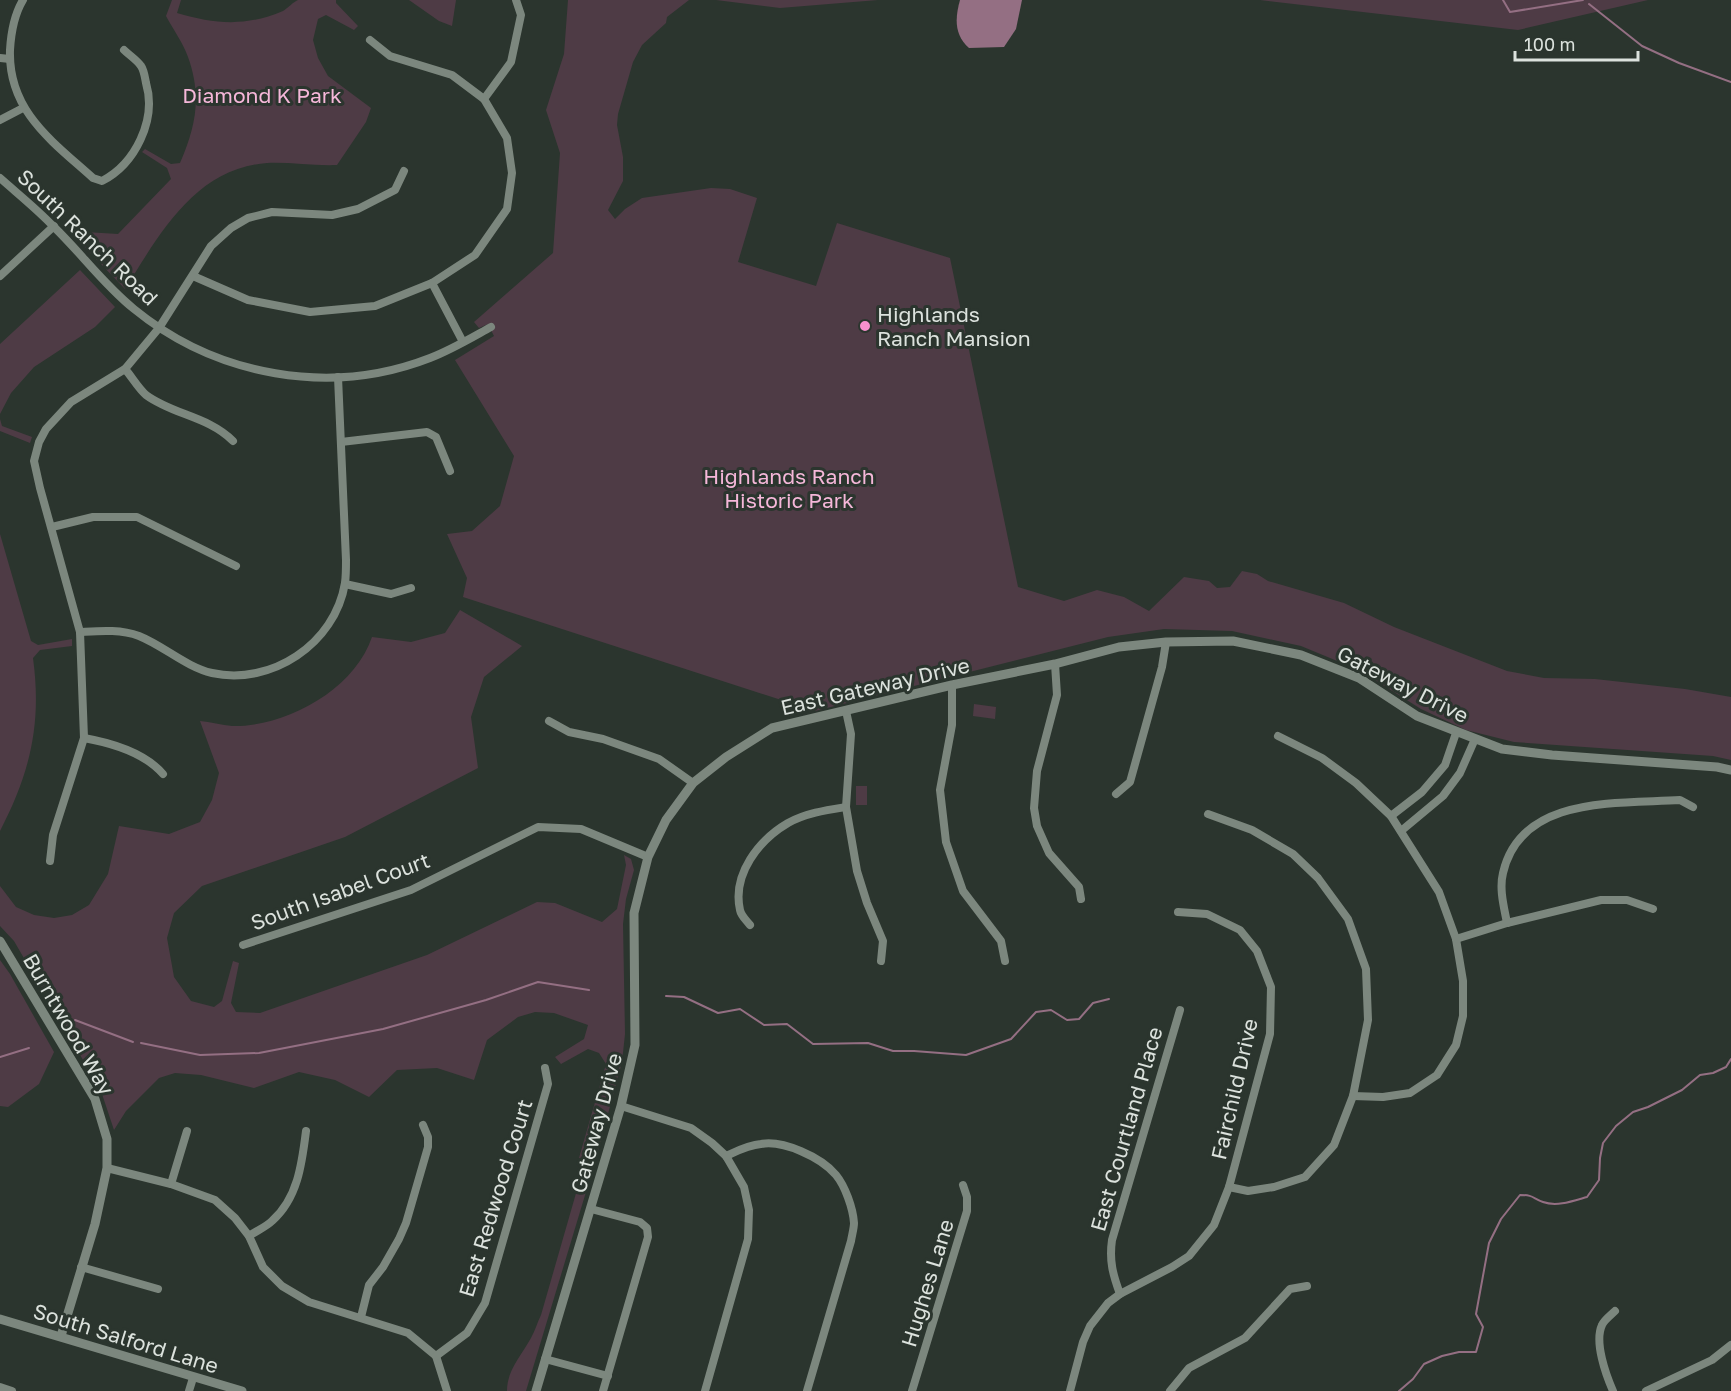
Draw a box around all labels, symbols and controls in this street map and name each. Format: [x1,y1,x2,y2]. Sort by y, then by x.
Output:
scale bar [1515,24,1638,62]
text: 100 m [1524,33,1575,55]
park label: Diamond K Park [182,82,342,108]
street label: South Ranch Road [12,163,164,311]
place label: Highlands Ranch Mansion [877,301,1031,351]
marker: Highlands Ranch Mansion [858,319,872,333]
park label: Highlands Ranch Historic Park [703,463,875,513]
street label: Gateway Drive [1333,640,1473,728]
street label: East Gateway Drive [778,652,972,720]
street label: South Isabel Court [247,847,433,935]
street label: Burntwood Way [18,949,120,1100]
street label: Fairchild Drive [1205,1016,1263,1162]
street label: East Courtland Place [1084,1024,1168,1234]
street label: Gateway Drive [565,1050,627,1196]
street label: East Redwood Court [453,1096,537,1300]
street label: Hughes Lane [895,1216,959,1350]
street label: South Salford Lane [30,1297,222,1379]

